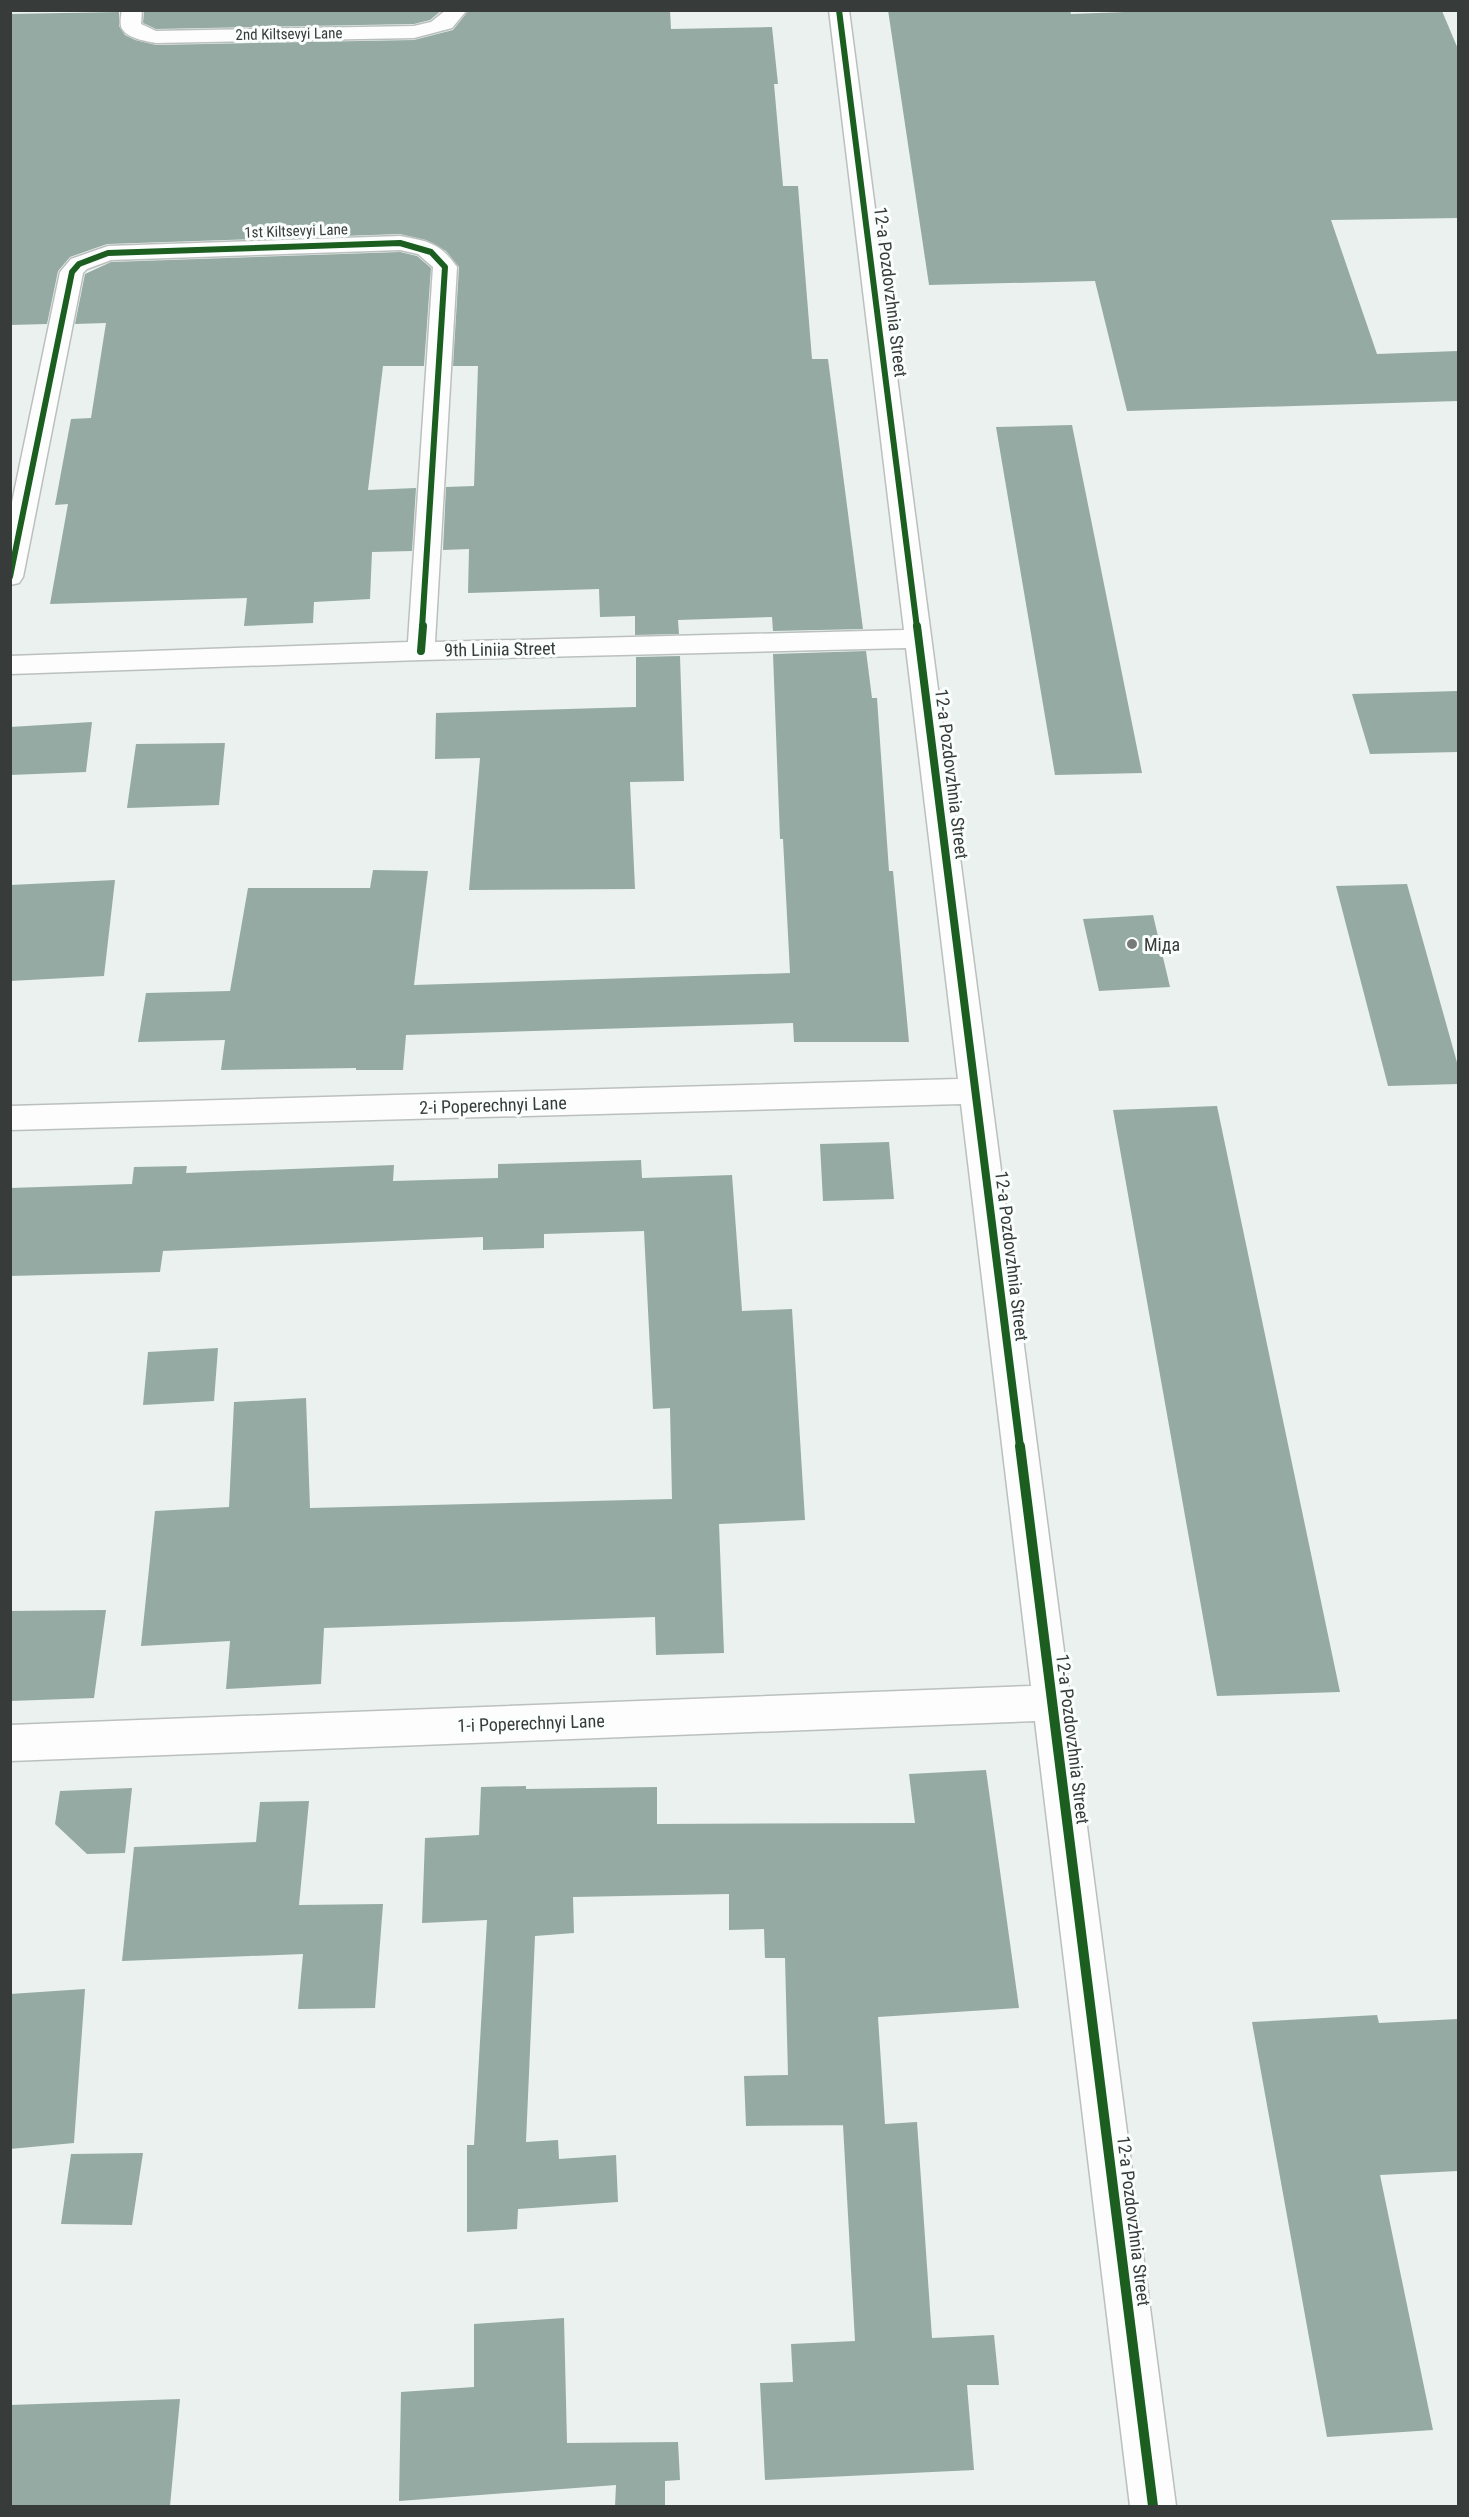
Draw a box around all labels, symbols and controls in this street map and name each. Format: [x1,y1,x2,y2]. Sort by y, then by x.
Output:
street label: 2nd Kiltsevyi Lane [235,24,343,44]
street label: 12-a Pozdovzhnia Street [870,206,912,378]
street label: 1st Kiltsevyi Lane [244,220,348,242]
street label: 9th Liniia Street [444,638,556,660]
street label: 12-a Pozdovzhnia Street [931,688,973,860]
place label: Міда [1144,934,1180,955]
marker: Міда [1125,937,1139,951]
street label: 2-i Poperechnyi Lane [419,1092,567,1118]
street label: 12-a Pozdovzhnia Street [991,1170,1033,1342]
street label: 12-a Pozdovzhnia Street [1052,1653,1094,1825]
street label: 1-i Poperechnyi Lane [457,1710,605,1736]
street label: 12-a Pozdovzhnia Street [1113,2135,1155,2307]

